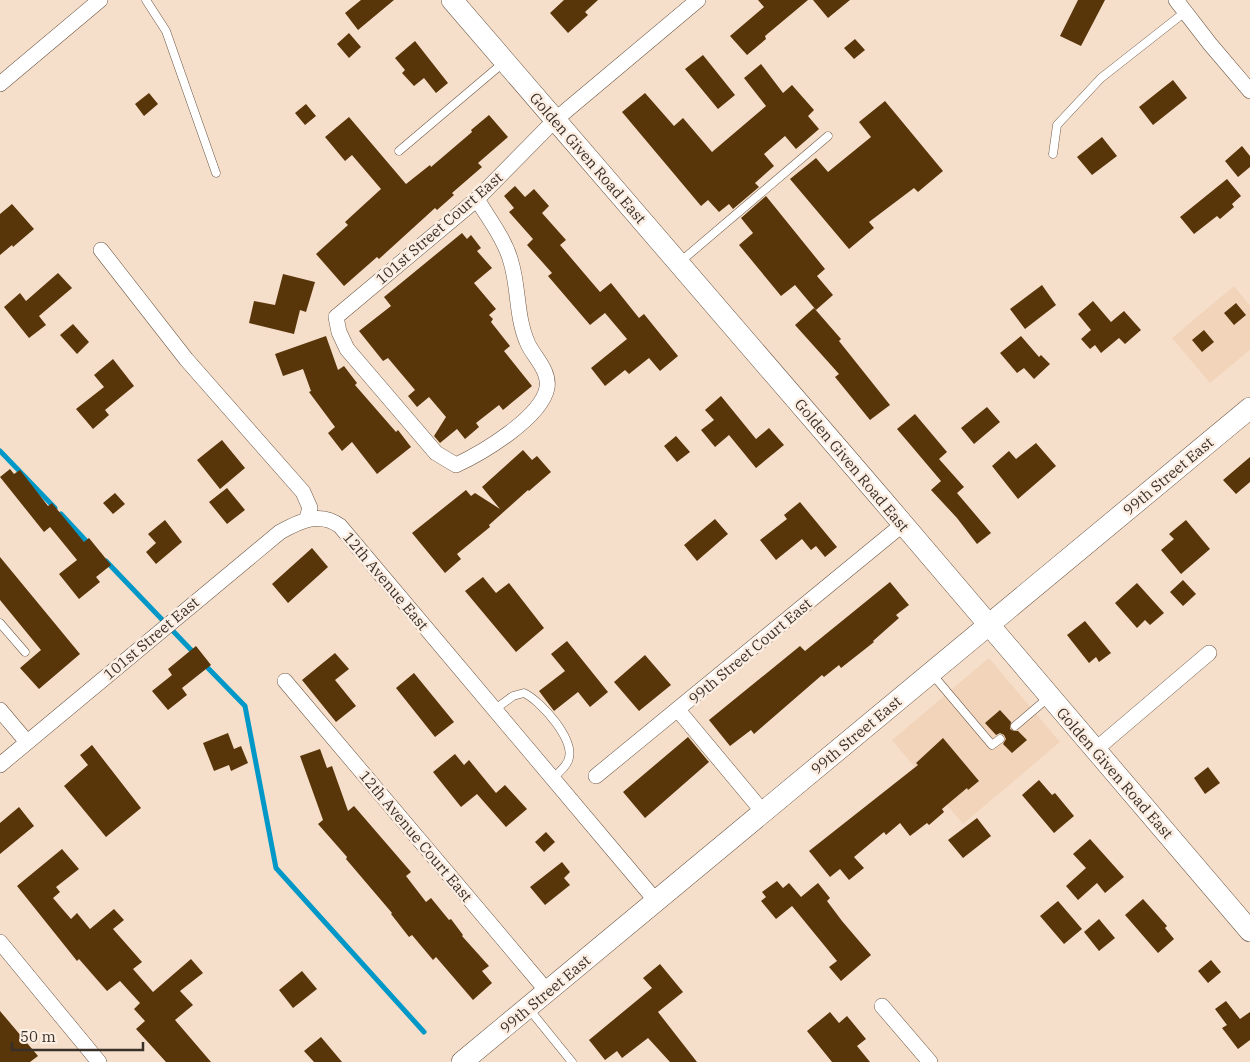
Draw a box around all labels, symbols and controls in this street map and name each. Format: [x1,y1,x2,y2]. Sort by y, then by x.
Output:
street label: Golden Given Road East [526,88,650,228]
street label: 101st Street Court East [372,168,506,288]
street label: Golden Given Road East [791,395,913,535]
street label: 99th Street East [1119,433,1217,519]
street label: 12th Avenue East [339,528,433,634]
street label: 101st Street East [99,593,203,683]
street label: 99th Street Court East [685,594,815,708]
street label: 99th Street East [807,692,905,778]
street label: Golden Given Road East [1053,703,1177,843]
street label: 12th Avenue Court East [356,766,476,906]
street label: 99th Street East [496,951,594,1037]
scale bar [12,1020,144,1052]
text: 50 m [20,1027,56,1046]

